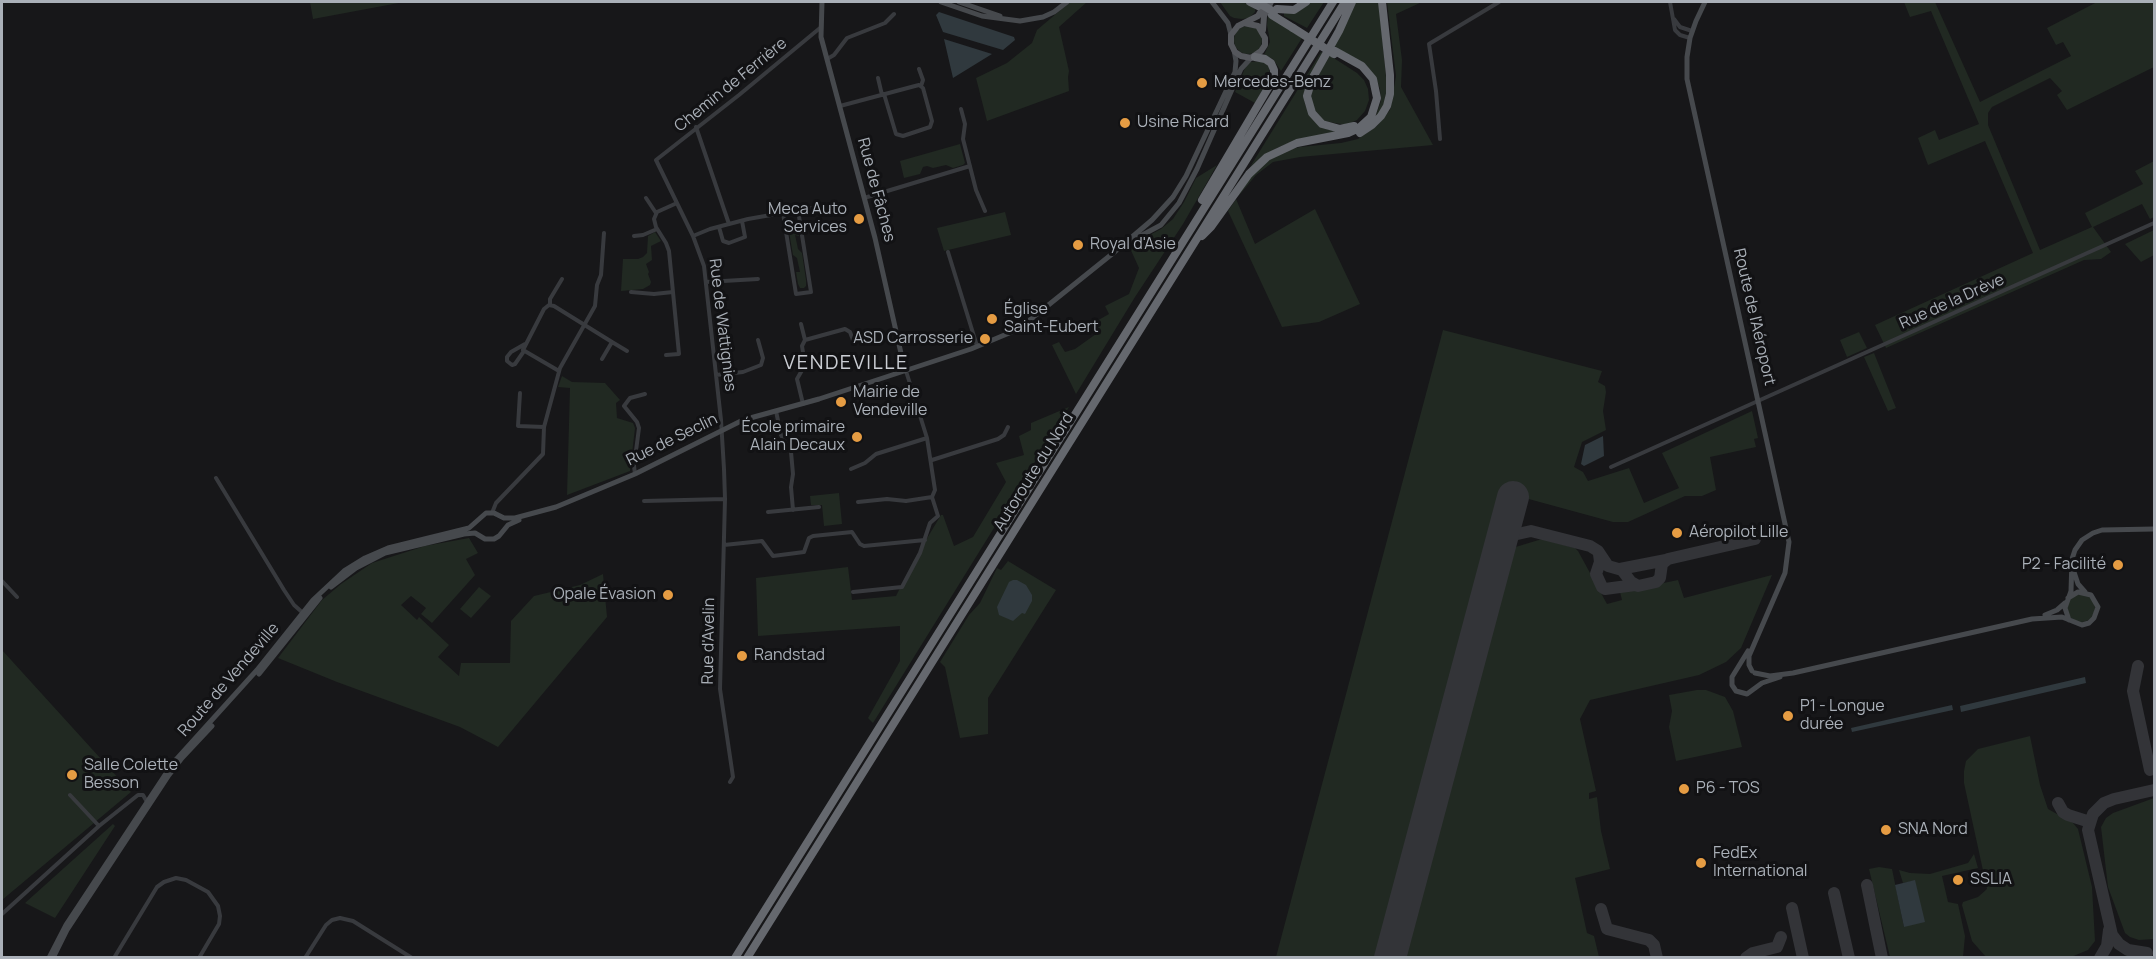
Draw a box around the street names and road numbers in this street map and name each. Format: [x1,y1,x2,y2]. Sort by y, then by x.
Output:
street label: Chemin de Ferrière [671,34,791,136]
street label: Rue de Fâches [853,136,899,244]
street label: Route de l'Aéroport [1729,247,1779,387]
street label: Rue de Wattignies [704,258,740,392]
street label: Rue de la Drève [1897,270,2007,334]
street label: Autoroute du Nord [990,409,1078,535]
street label: Rue de Seclin [623,410,721,470]
street label: Rue d'Avelin [699,597,719,685]
street label: Route de Vendeville [174,619,284,741]

